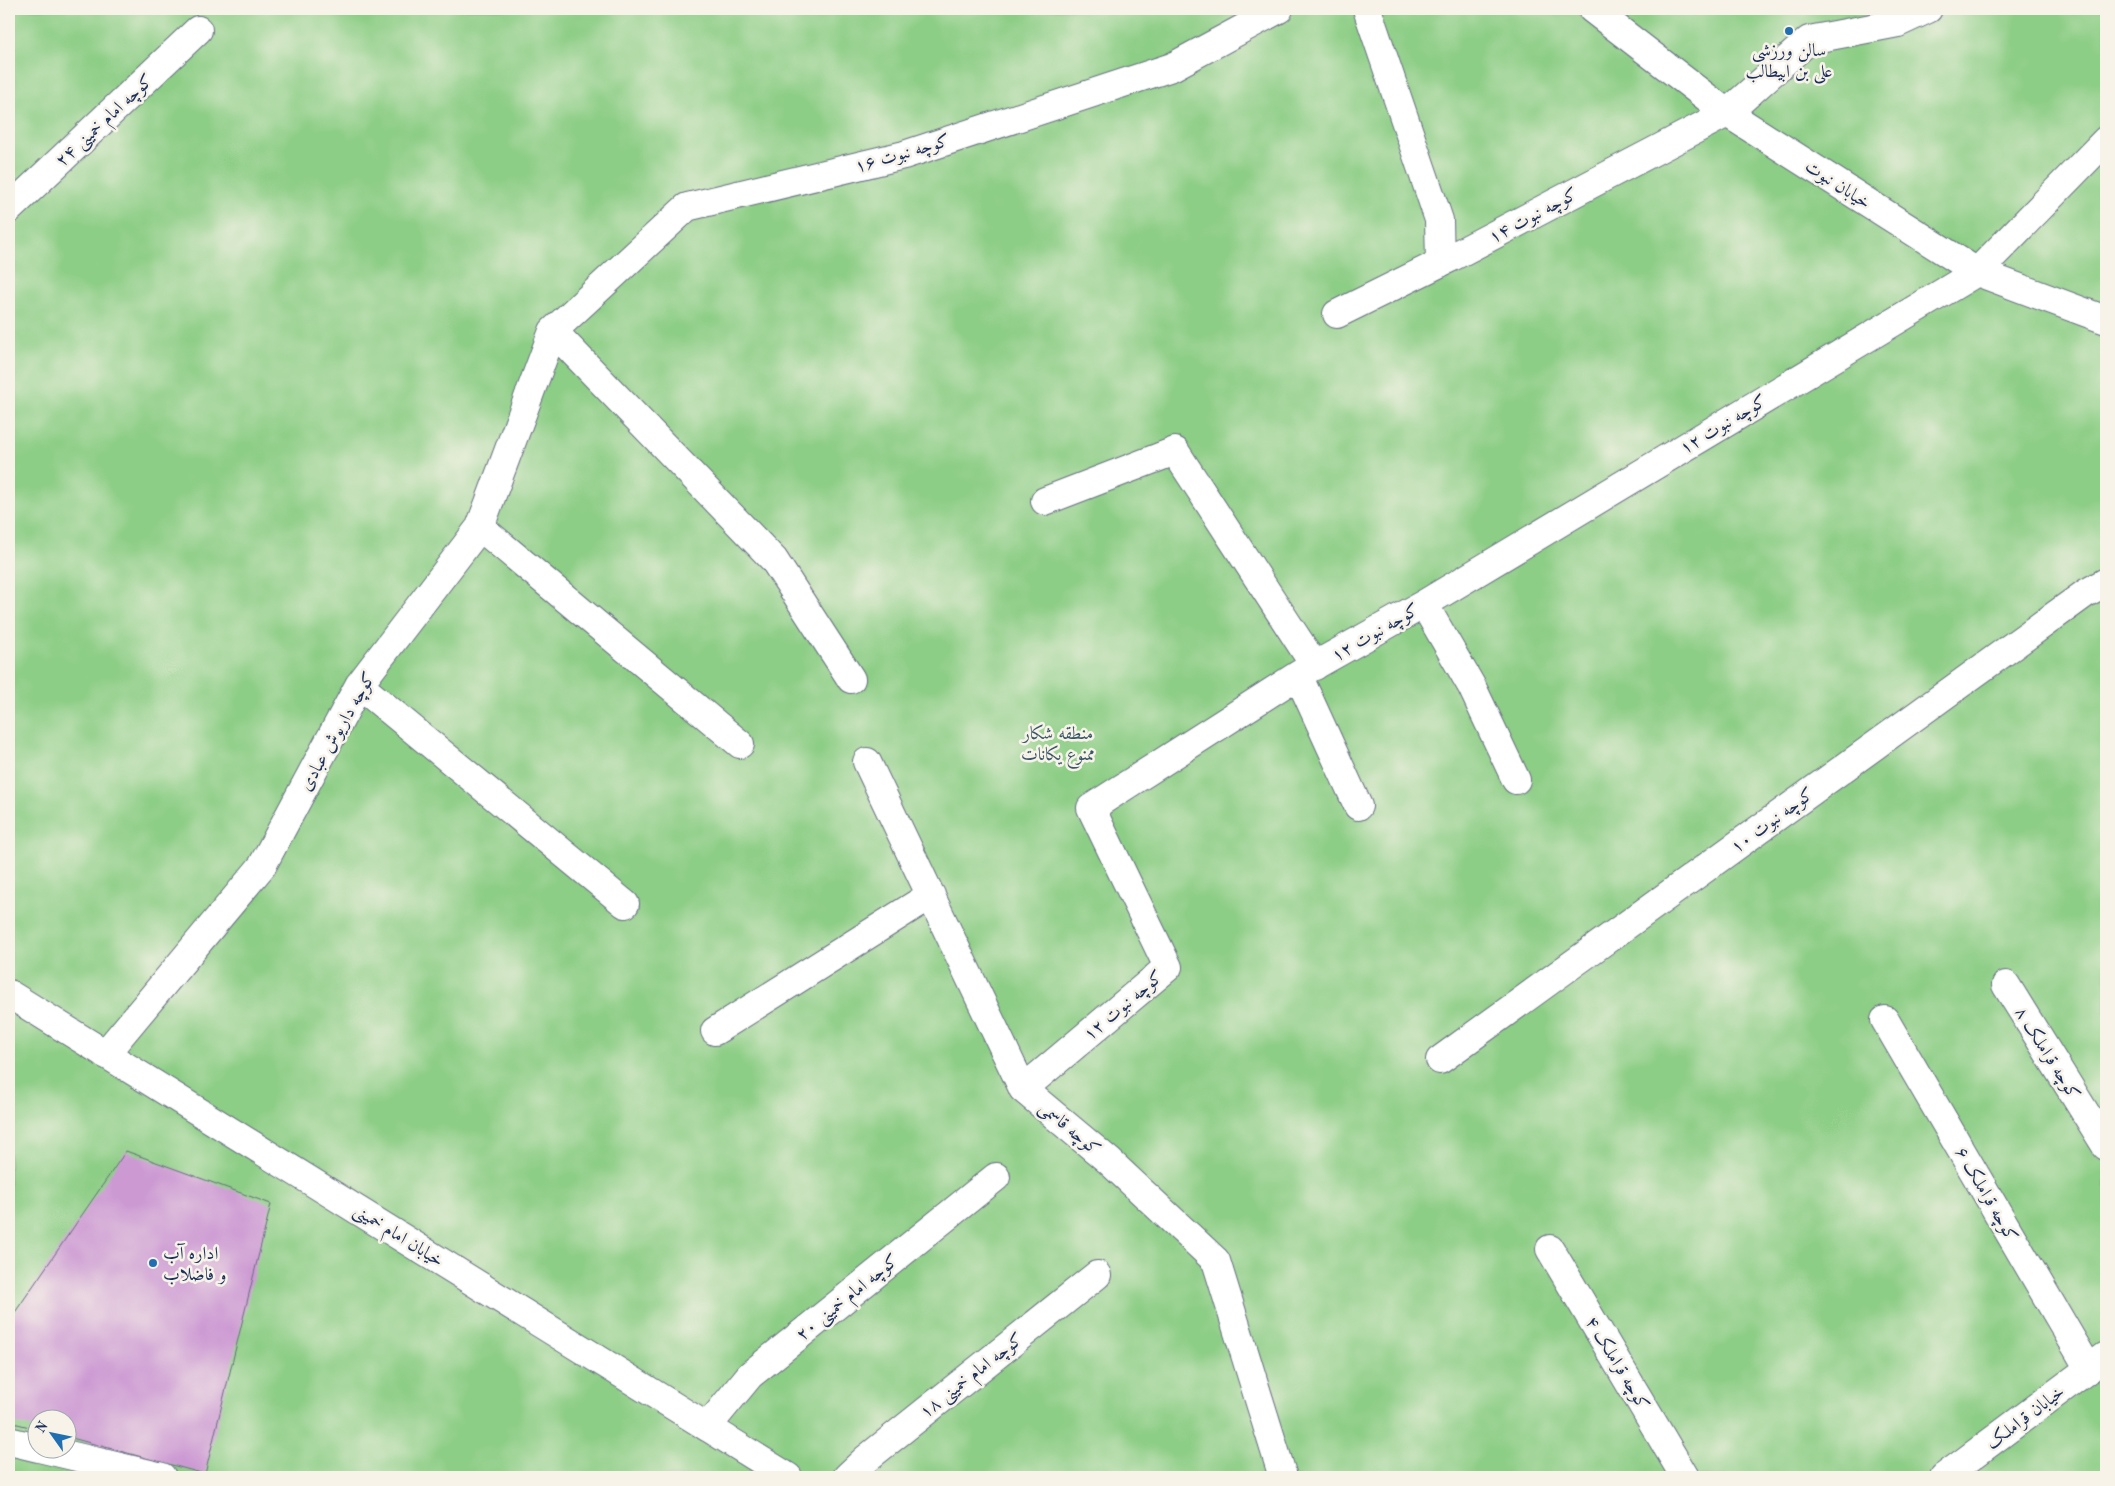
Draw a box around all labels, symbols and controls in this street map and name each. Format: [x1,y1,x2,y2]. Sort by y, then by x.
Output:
marker: سالن ورزشی علی بن ابیطالب [1783,25,1795,37]
place label: سالن ورزشی علی بن ابیطالب [1746,42,1832,84]
street label: کوچه امام خمینی ۲۴ [53,71,161,175]
street label: کوچه نبوت ۱۶ [853,132,953,179]
street label: خیابان نبوت [1801,157,1873,213]
street label: کوچه نبوت ۱۴ [1486,185,1582,249]
street label: کوچه نبوت ۱۲ [1677,392,1772,460]
street label: کوچه نبوت ۱۲ [1329,601,1424,668]
street label: کوچه داریوش عبادی [297,669,382,795]
park label: منطقه شکار ممنوع یکانات [1021,724,1095,769]
street label: کوچه نبوت ۱۰ [1728,785,1819,859]
street label: کوچه نبوت ۱۲ [1080,967,1169,1046]
street label: کوچه قراملک ۸ [2009,1003,2084,1105]
street label: کوچه قاسمی [1034,1098,1103,1162]
street label: کوچه قراملک ۶ [1949,1144,2021,1246]
street label: خیابان امام خمینی [347,1201,447,1276]
place label: اداره آب و فاضلاب [163,1243,226,1285]
street label: کوچه امام خمینی ۲۰ [793,1251,906,1349]
marker: اداره آب و فاضلاب [147,1257,159,1269]
street label: کوچه قراملک ۴ [1580,1313,1653,1415]
street label: کوچه امام خمینی ۱۸ [917,1330,1030,1426]
street label: خیابان قراملک [1983,1382,2069,1455]
north arrow [28,1408,78,1458]
text: N [33,1419,51,1436]

